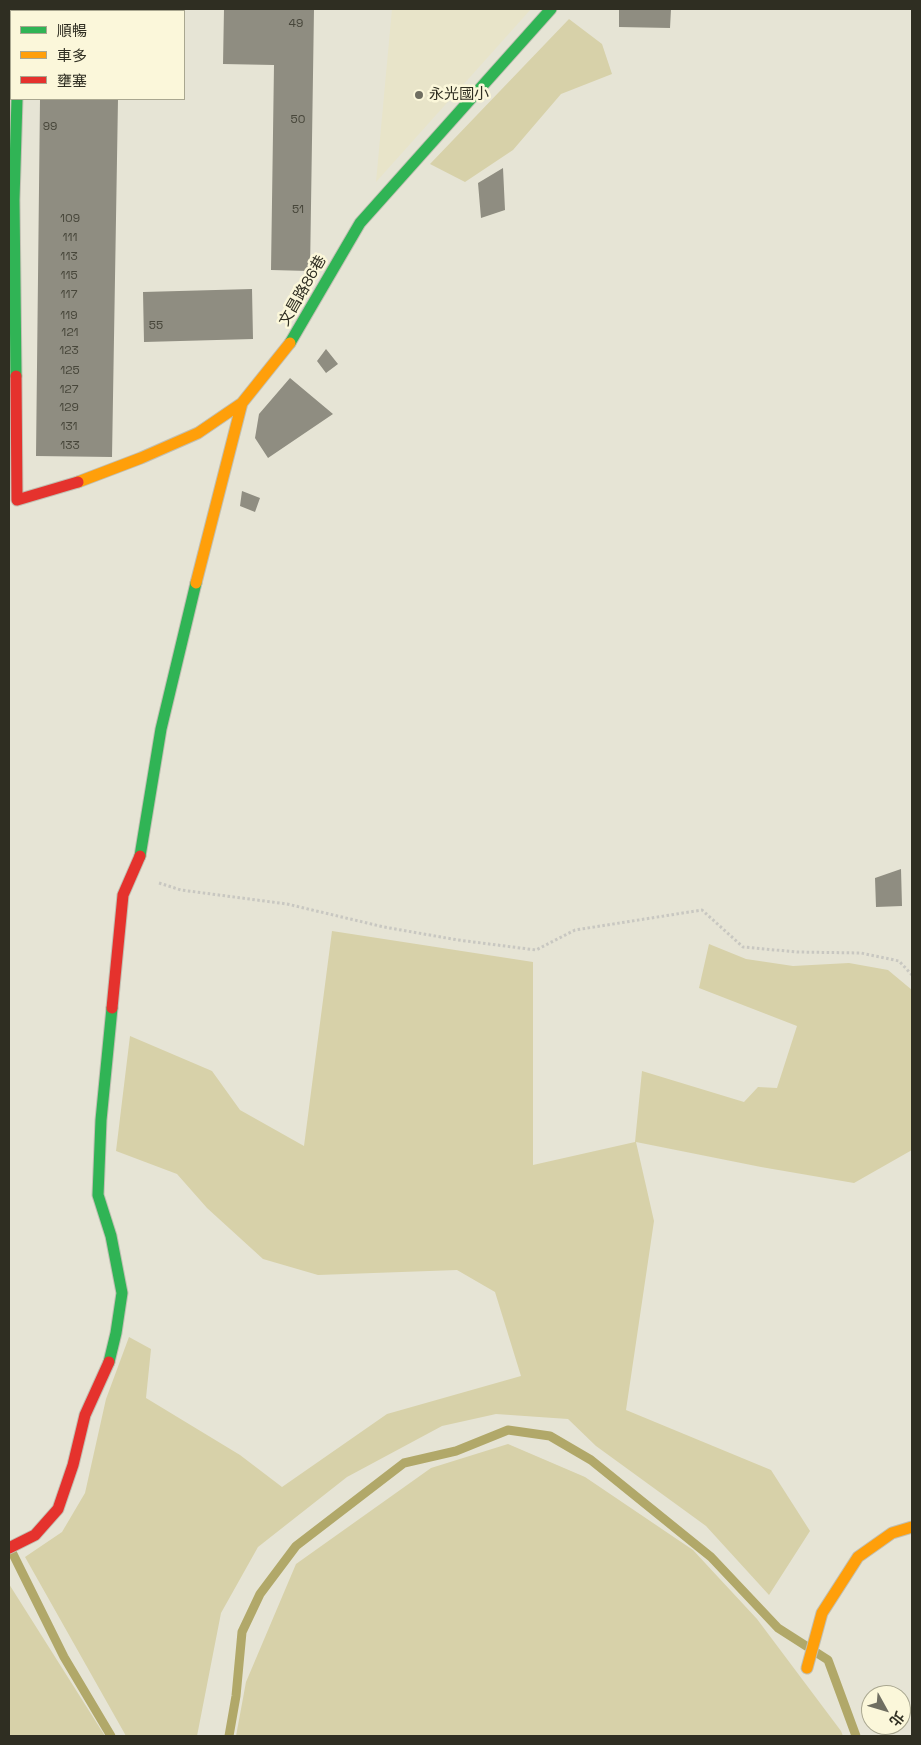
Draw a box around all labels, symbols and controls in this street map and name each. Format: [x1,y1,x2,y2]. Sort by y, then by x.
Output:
legend [10,10,185,100]
house number: 49 [289,17,303,31]
text: 順暢 [57,21,87,40]
text: 車多 [57,46,87,65]
text: 壅塞 [57,71,87,90]
place label: 永光國小 [429,86,489,104]
marker: 永光國小 [413,89,425,101]
house number: 50 [291,113,305,127]
house number: 99 [43,120,57,134]
house number: 51 [292,203,304,217]
house number: 109 [60,212,80,226]
house number: 111 [62,231,78,245]
house number: 113 [60,250,78,264]
street label: 文昌路86巷 [276,252,330,330]
house number: 115 [60,269,78,283]
house number: 117 [61,288,77,302]
house number: 119 [60,309,78,323]
house number: 55 [149,319,163,333]
house number: 121 [61,326,79,340]
house number: 123 [59,344,79,358]
house number: 125 [60,364,80,378]
house number: 127 [60,383,78,397]
house number: 129 [59,401,79,415]
house number: 131 [60,420,78,434]
house number: 133 [60,439,80,453]
north arrow [861,1685,911,1735]
text: 北 [885,1708,908,1730]

